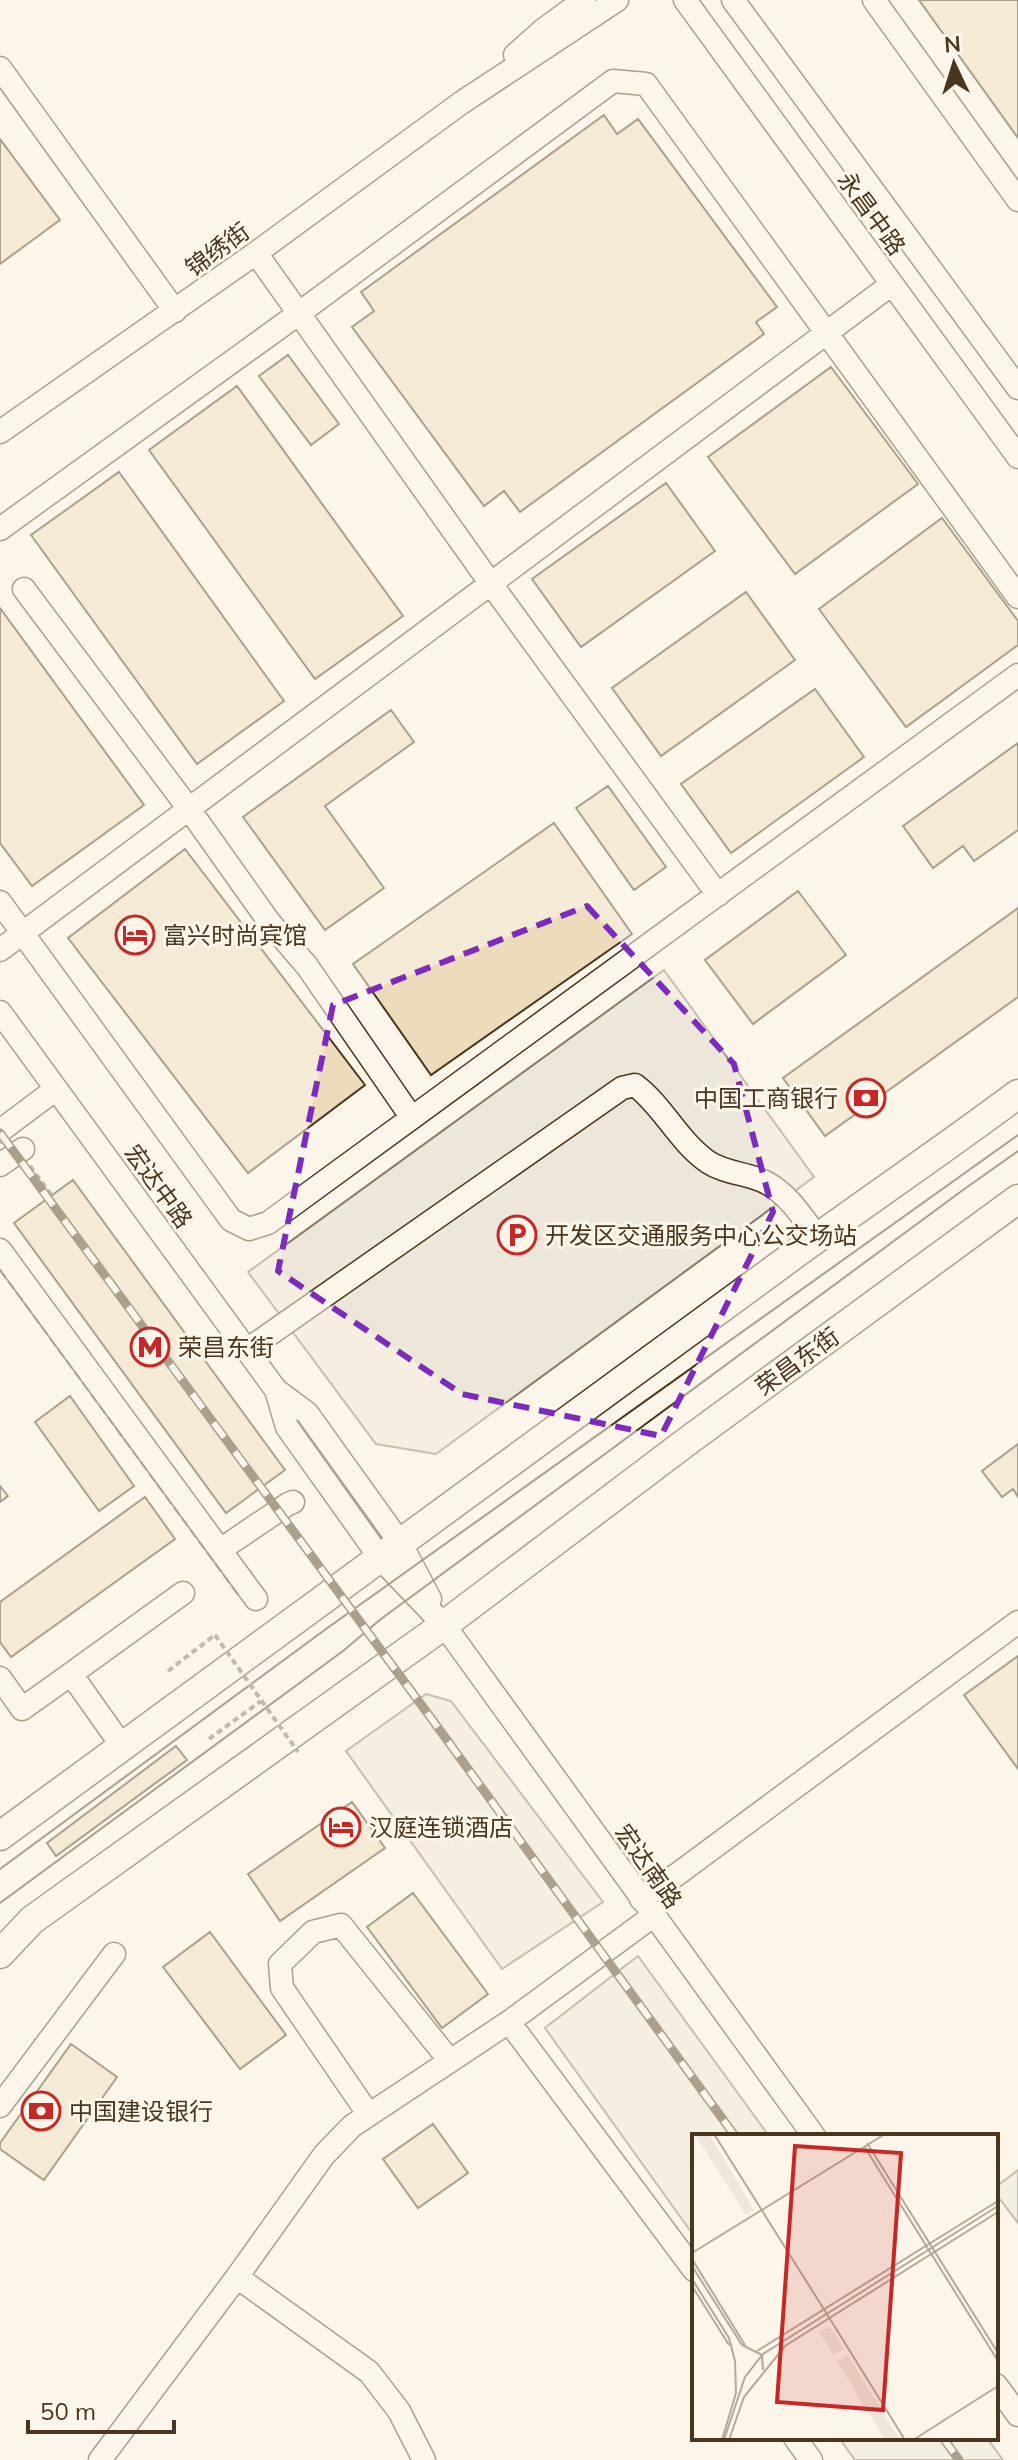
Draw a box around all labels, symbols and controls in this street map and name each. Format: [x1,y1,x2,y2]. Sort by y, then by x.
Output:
north arrow [914,24,994,104]
text: N [943,30,962,59]
street label: 永昌中路 [832,165,912,261]
street label: 锦绣街 [179,216,255,282]
hotel icon: 富兴时尚宾馆 [114,914,156,956]
place label: 富兴时尚宾馆 [163,920,307,950]
bank icon: 中国工商银行 [845,1077,887,1119]
place label: 中国工商银行 [694,1083,838,1113]
street label: 宏达中路 [119,1138,199,1234]
parking icon: 开发区交通服务中心公交场站 [496,1214,538,1256]
place label: 开发区交通服务中心公交场站 [545,1220,857,1250]
street label: 荣昌东街 [749,1321,845,1401]
metro station icon: 荣昌东街 [129,1326,171,1368]
place label: 荣昌东街 [178,1332,274,1362]
hotel icon: 汉庭连锁酒店 [320,1806,362,1848]
place label: 汉庭连锁酒店 [369,1812,513,1842]
street label: 宏达南路 [609,1818,689,1914]
bank icon: 中国建设银行 [20,2090,62,2132]
place label: 中国建设银行 [69,2096,213,2126]
inset map [692,2134,998,2440]
scale bar [28,2384,174,2434]
text: 50 m [40,2396,96,2426]

